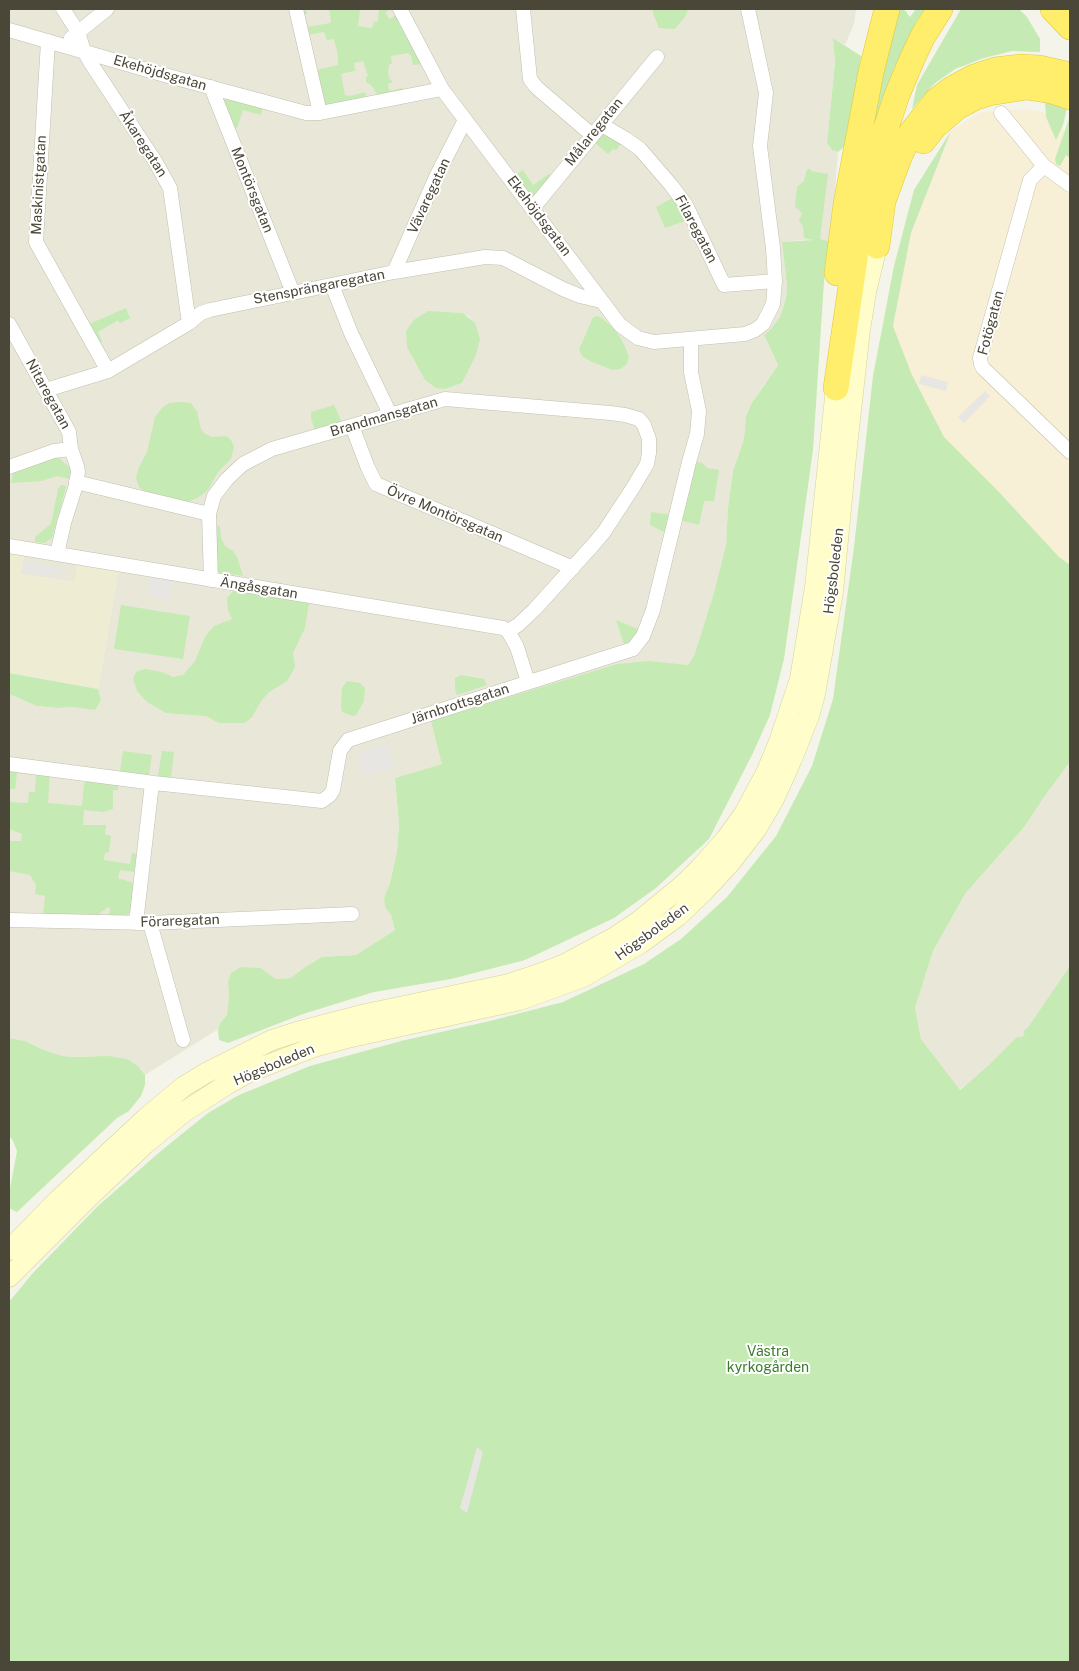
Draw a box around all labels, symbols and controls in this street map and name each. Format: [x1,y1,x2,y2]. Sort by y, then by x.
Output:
street label: Ekehöjdsgatan [111,52,209,94]
street label: Målaregatan [562,95,626,169]
street label: Åkaregatan [115,108,171,180]
street label: Maskinistgatan [28,135,50,235]
street label: Montörsgatan [227,145,277,235]
street label: Vävaregatan [404,156,454,236]
street label: Ekehöjdsgatan [503,173,575,259]
street label: Filaregatan [671,192,721,266]
street label: Stensprängaregatan [252,266,386,308]
street label: Fotögatan [974,289,1008,357]
street label: Nitaregatan [22,356,74,432]
street label: Brandmansgatan [328,394,440,440]
street label: Övre Montörsgatan [384,482,506,546]
street label: Högsboleden [820,527,848,615]
street label: Ängåsgatan [219,574,299,602]
street label: Järnbrottsgatan [409,680,511,728]
street label: Högsboleden [612,900,692,964]
street label: Föraregatan [140,911,220,931]
street label: Högsboleden [231,1040,317,1090]
park label: Västra kyrkogården [727,1344,809,1376]

